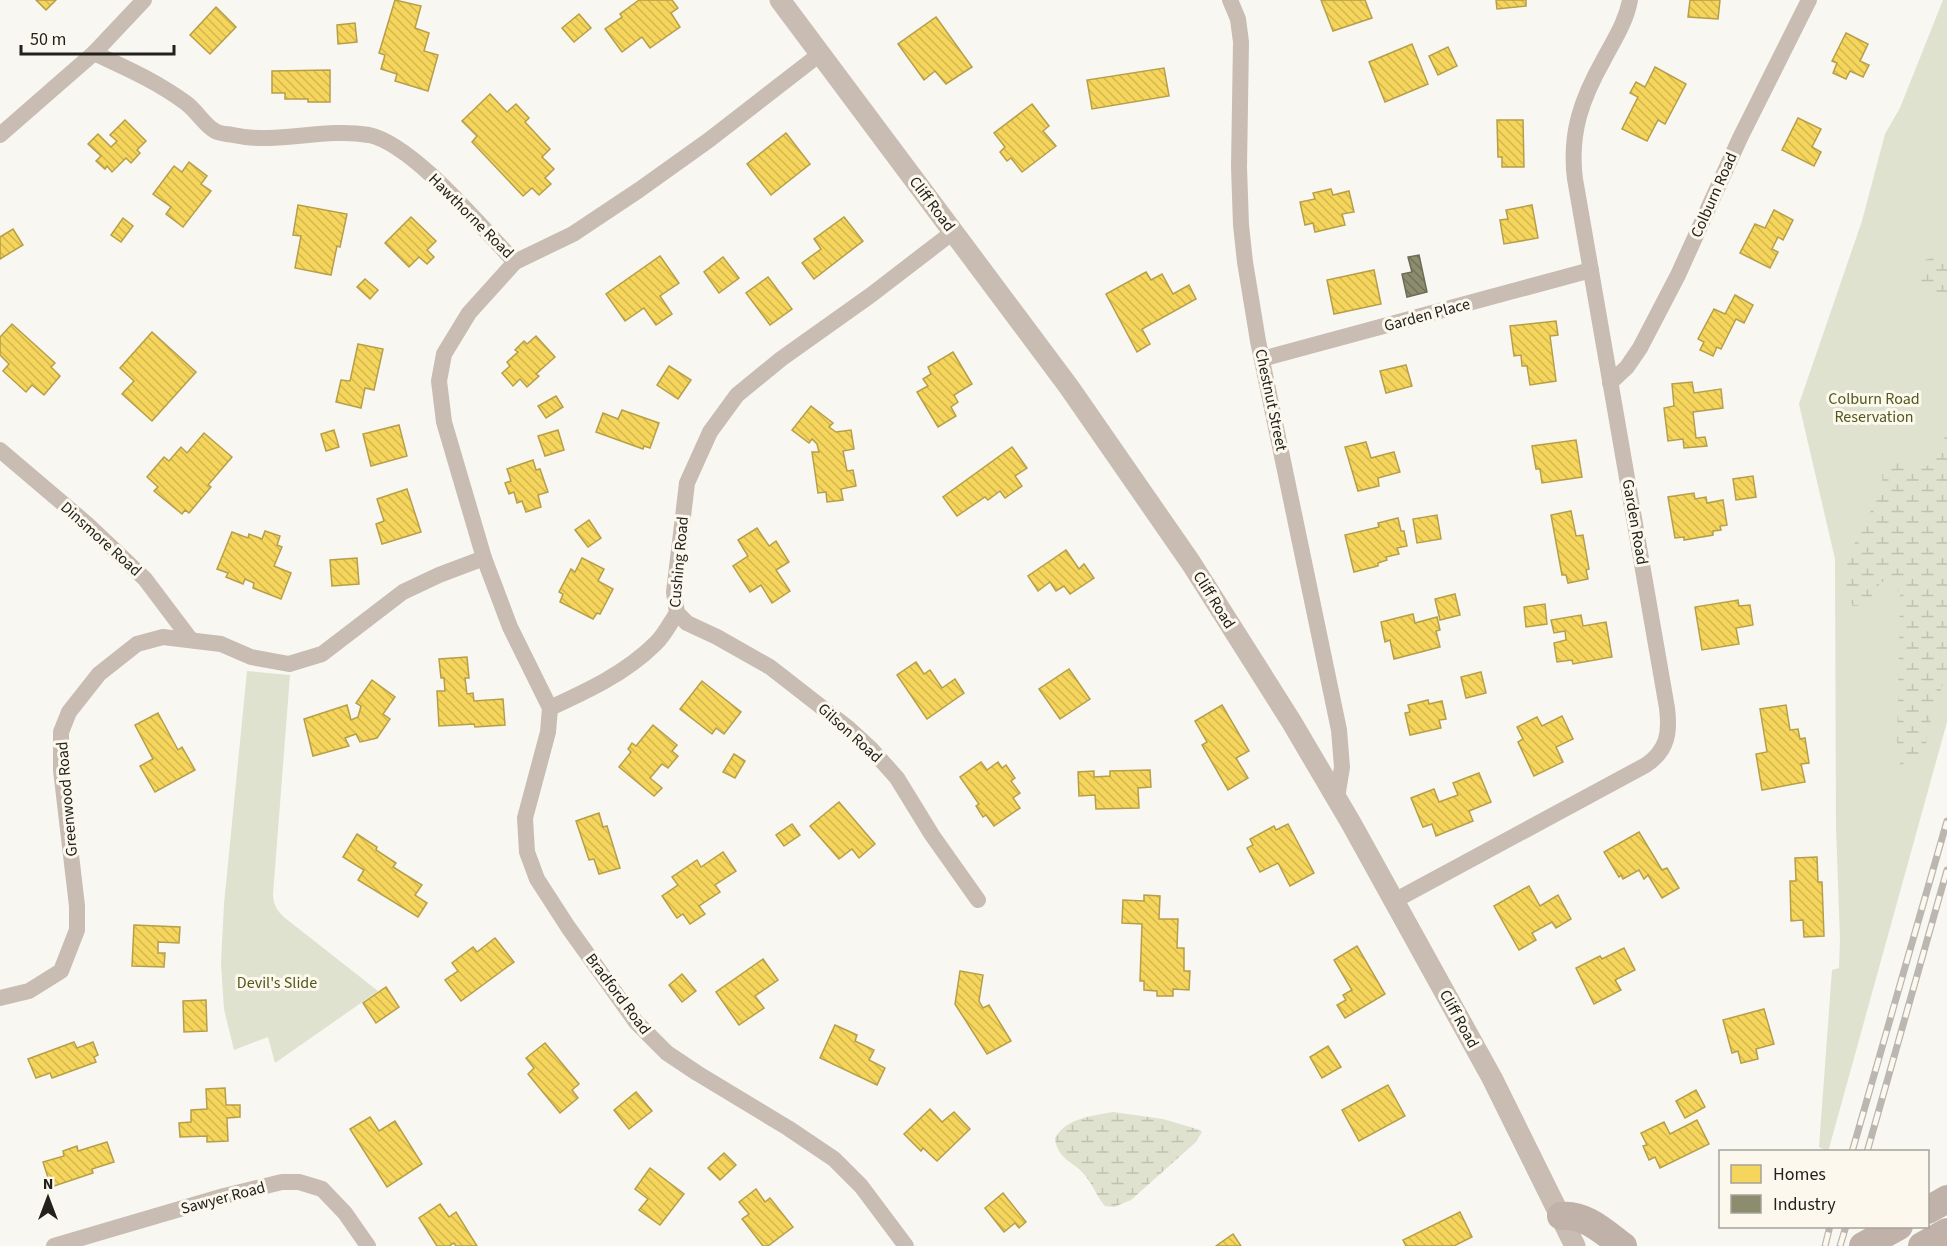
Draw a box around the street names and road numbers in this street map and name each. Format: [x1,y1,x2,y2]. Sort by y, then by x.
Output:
street label: Colburn Road [1685,149,1743,241]
street label: Hawthorne Road [423,168,519,264]
street label: Cliff Road [904,172,960,236]
street label: Garden Place [1382,293,1472,337]
street label: Chestnut Street [1249,347,1293,454]
street label: Garden Road [1617,478,1653,566]
street label: Dinsmore Road [56,497,146,581]
street label: Cushing Road [664,516,694,608]
street label: Cliff Road [1188,567,1240,633]
street label: Gilson Road [813,698,887,768]
street label: Greenwood Road [51,741,83,857]
street label: Bradford Road [580,949,656,1039]
street label: Cliff Road [1434,986,1484,1052]
street label: Sawyer Road [178,1176,268,1220]

